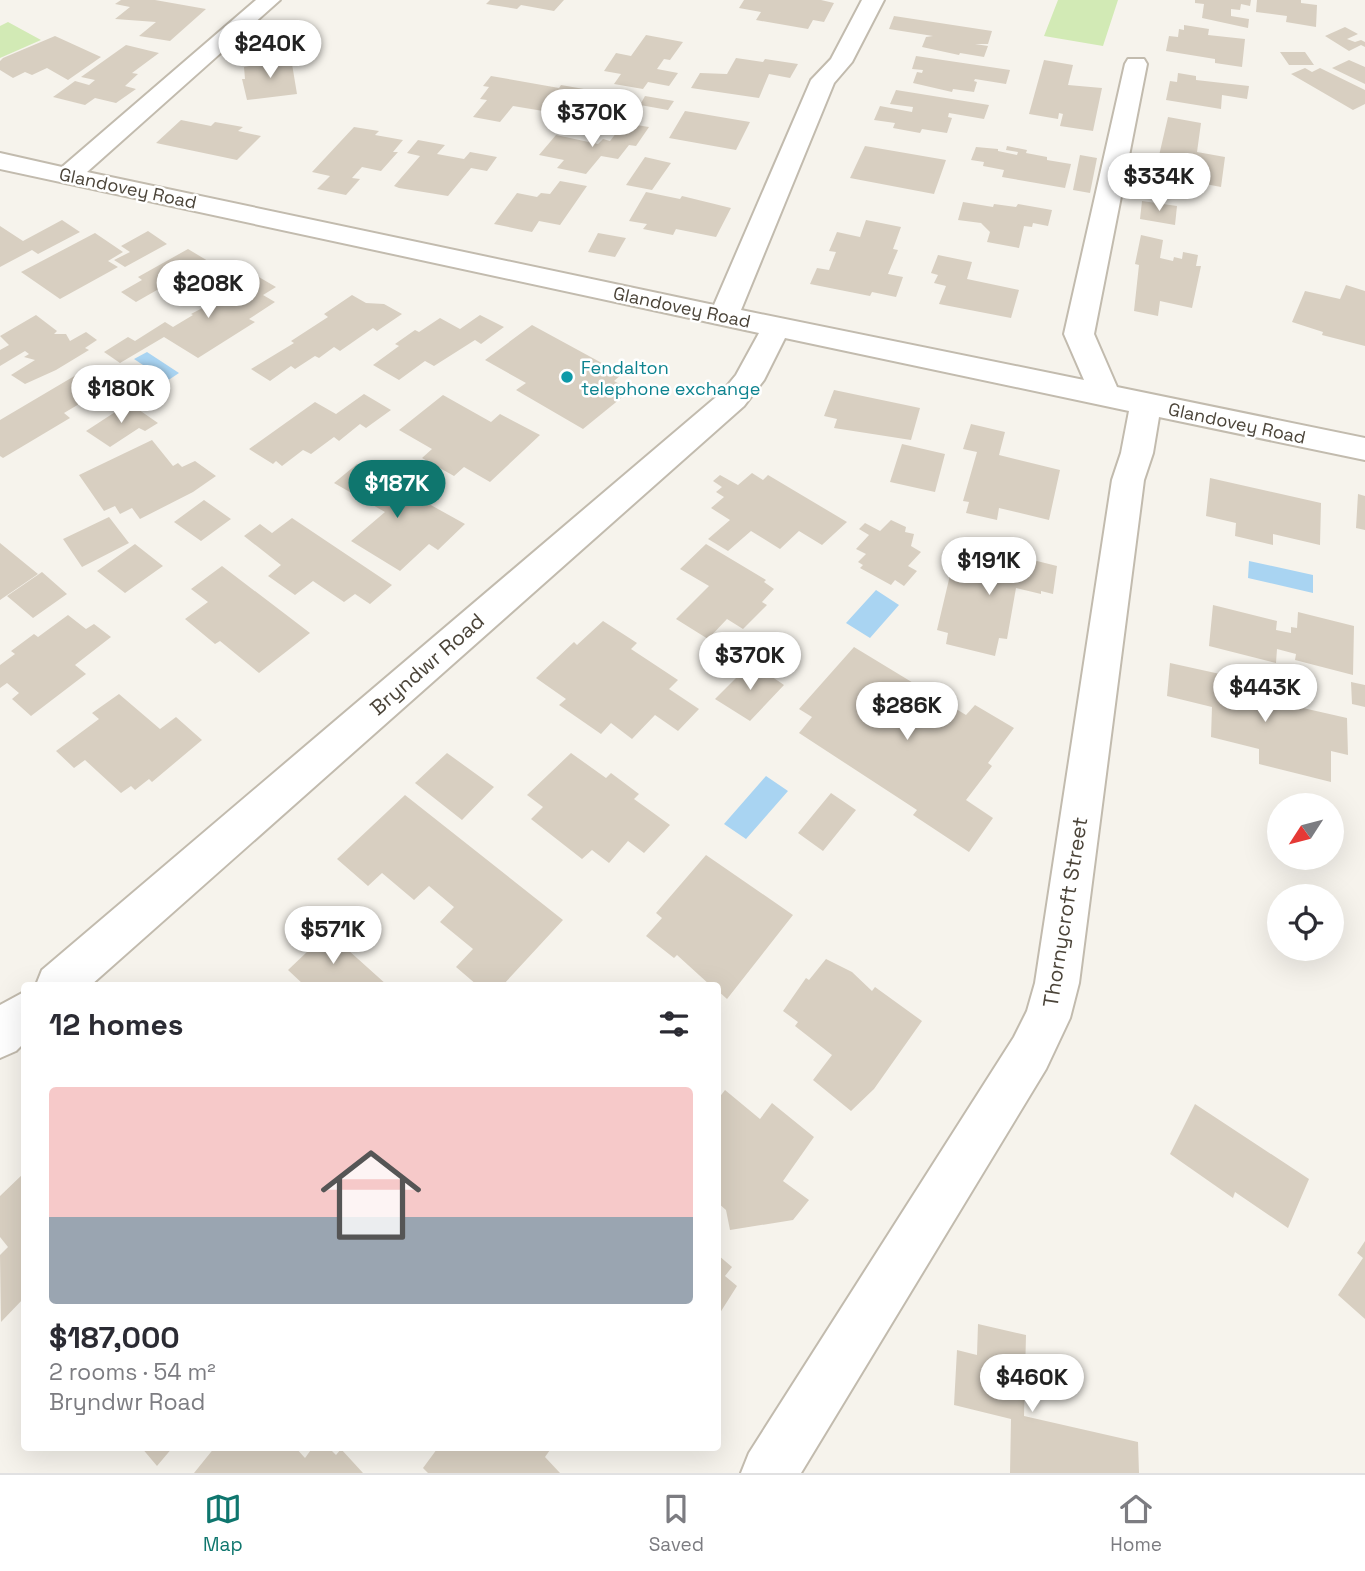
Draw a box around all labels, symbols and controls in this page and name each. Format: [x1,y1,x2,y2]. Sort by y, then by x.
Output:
pin: $240K [221,20,319,80]
text: $240K [234,28,306,58]
pin: $370K [543,90,641,149]
text: $370K [557,97,627,127]
pin: $334K [1110,154,1208,213]
text: $334K [1124,161,1194,191]
street label: Glandovey Road [57,162,199,214]
pin: $208K [159,260,257,320]
text: $208K [173,268,243,298]
street label: Glandovey Road [611,281,753,333]
place label: Fendalton telephone exchange [581,356,760,400]
pin: $180K [72,366,170,425]
marker: Fendalton telephone exchange [559,369,575,385]
text: $180K [87,373,155,403]
street label: Glandovey Road [1166,397,1308,449]
pin: $187K [348,461,446,520]
text: $187K [364,468,430,498]
pin: $191K [940,538,1038,597]
text: $191K [957,545,1021,575]
street label: Bryndwr Road [364,607,490,721]
pin: $370K [701,632,799,692]
text: $370K [715,640,785,670]
pin: $443K [1216,664,1314,724]
text: $443K [1229,672,1301,702]
pin: $286K [858,682,956,742]
text: $286K [872,690,942,720]
north arrow [1267,793,1344,870]
map controls [1267,793,1344,961]
street label: Thornycroft Street [1037,815,1093,1009]
button: locate [1267,884,1344,961]
pin: $571K [284,906,382,966]
text: $571K [301,914,365,944]
text: 12 homes [49,1005,184,1044]
icon: filters [655,1005,693,1043]
icon: home [308,1132,434,1258]
text: $187,000 [49,1318,180,1357]
pin: $460K [983,1354,1081,1414]
text: 2 rooms · 54 m² [49,1357,216,1387]
text: $460K [996,1362,1068,1392]
text: Bryndwr Road [49,1387,205,1417]
tab: Map [203,1490,243,1557]
tab: Saved [649,1490,704,1557]
tab: Home [1110,1490,1162,1557]

